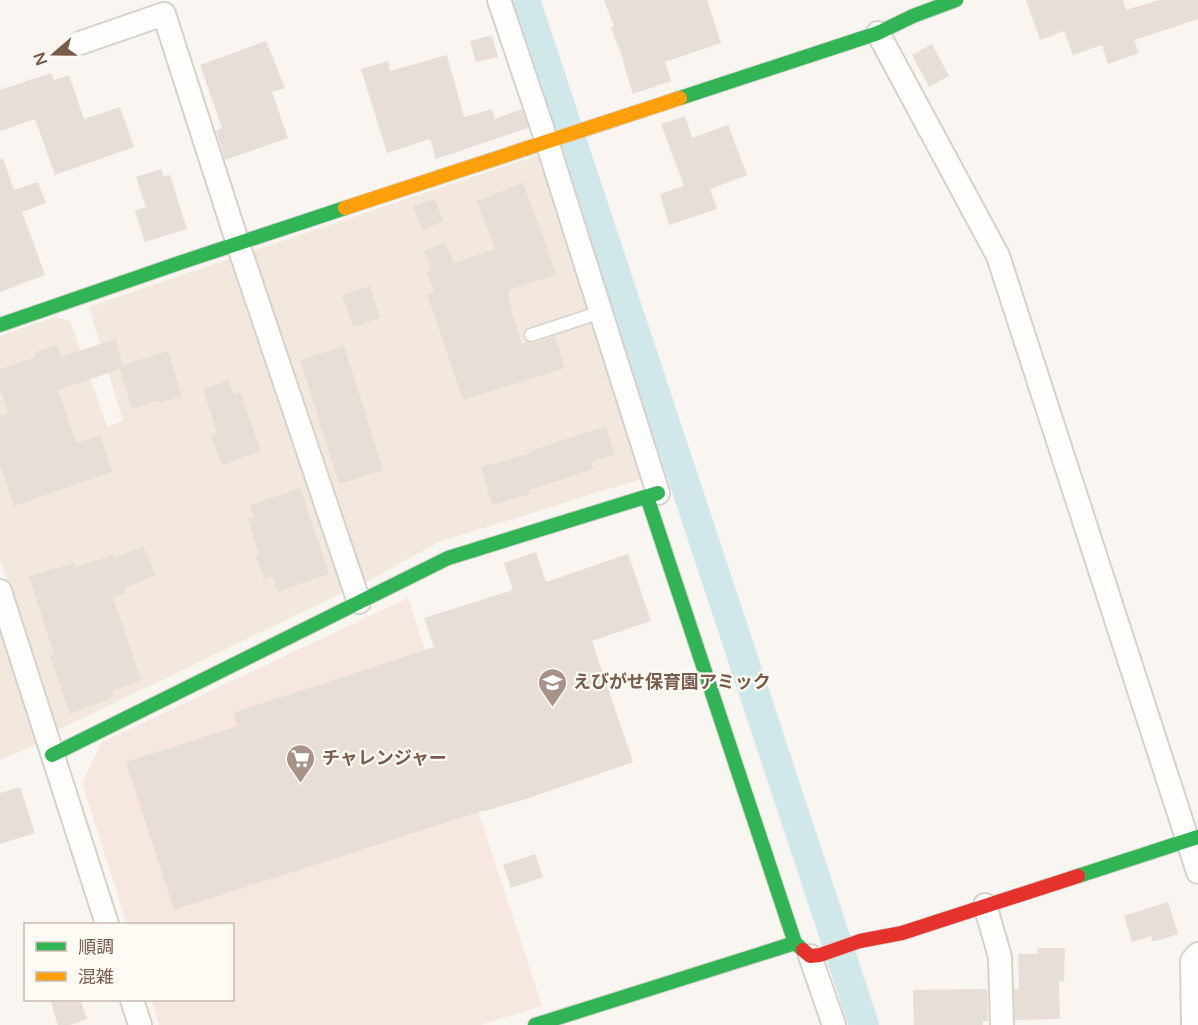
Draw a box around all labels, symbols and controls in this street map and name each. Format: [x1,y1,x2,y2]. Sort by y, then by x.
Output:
north arrow [24,24,84,84]
text: N [29,49,52,68]
school or university icon: えびがせ保育園アミック [536,666,568,708]
place label: えびがせ保育園アミック [573,671,771,693]
supermarket icon: チャレンジャー [285,742,317,784]
place label: チャレンジャー [322,747,447,769]
legend [24,923,234,1001]
text: 順調 [78,936,114,958]
text: 混雑 [78,966,114,988]

